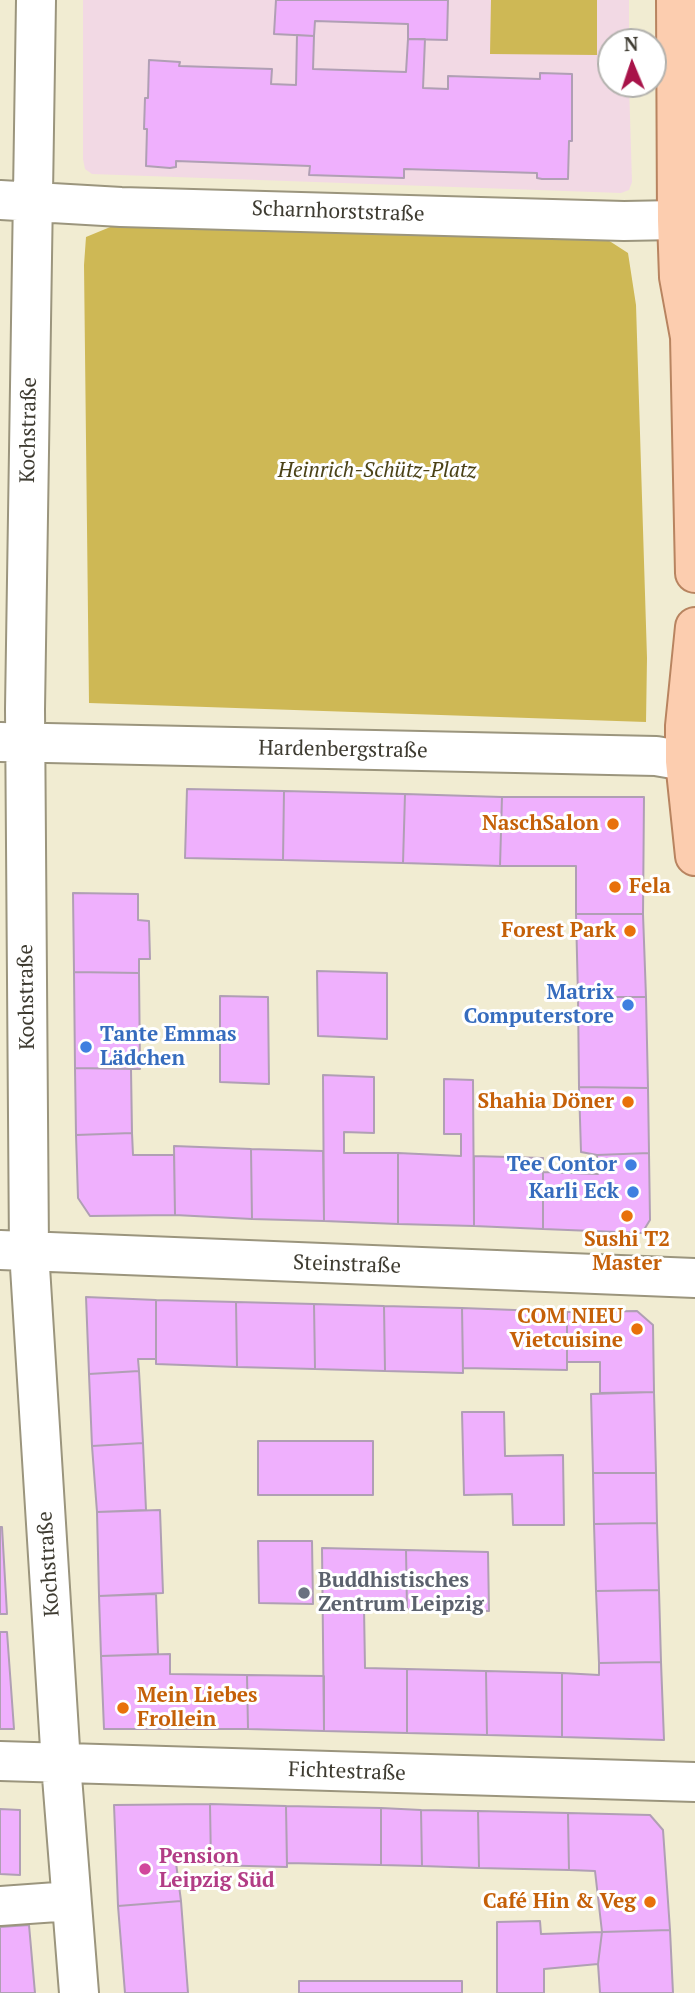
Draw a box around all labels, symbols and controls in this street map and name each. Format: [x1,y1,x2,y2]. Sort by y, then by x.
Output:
north arrow [597,28,667,98]
text: N [624,31,639,56]
street label: Scharnhorststraße [251,196,425,228]
street label: Kochstraße [15,377,43,483]
park label: Heinrich-Schütz-Platz [278,458,476,484]
street label: Hardenbergstraße [258,736,428,764]
place label: NaschSalon [482,811,599,837]
marker: NaschSalon [605,816,621,832]
place label: Fela [629,874,671,900]
marker: Fela [607,879,623,895]
place label: Forest Park [501,918,616,944]
marker: Forest Park [622,923,638,939]
street label: Kochstraße [13,944,41,1050]
place label: Matrix Computerstore [464,980,614,1030]
marker: Matrix Computerstore [620,997,636,1013]
place label: Tante Emmas Lädchen [100,1022,237,1072]
marker: Tante Emmas Lädchen [78,1039,94,1055]
place label: Shahia Döner [478,1089,614,1115]
marker: Shahia Döner [620,1094,636,1110]
place label: Tee Contor [507,1152,617,1178]
marker: Tee Contor [623,1157,639,1173]
place label: Karli Eck [529,1179,619,1205]
marker: Karli Eck [625,1184,641,1200]
marker: Sushi T2 Master [619,1208,635,1224]
place label: Sushi T2 Master [584,1227,670,1277]
street label: Steinstraße [293,1251,401,1279]
place label: COM NIEU Vietcuisine [509,1304,623,1354]
marker: COM NIEU Vietcuisine [629,1321,645,1337]
street label: Kochstraße [33,1510,65,1618]
place label: Buddhistisches Zentrum Leipzig [318,1568,484,1618]
marker: Buddhistisches Zentrum Leipzig [296,1585,312,1601]
place label: Mein Liebes Frollein [137,1683,258,1733]
marker: Mein Liebes Frollein [115,1700,131,1716]
street label: Fichtestraße [288,1757,406,1787]
place label: Pension Leipzig Süd [159,1844,275,1894]
marker: Pension Leipzig Süd [137,1861,153,1877]
place label: Café Hin & Veg [483,1889,636,1915]
marker: Café Hin & Veg [642,1894,658,1910]

